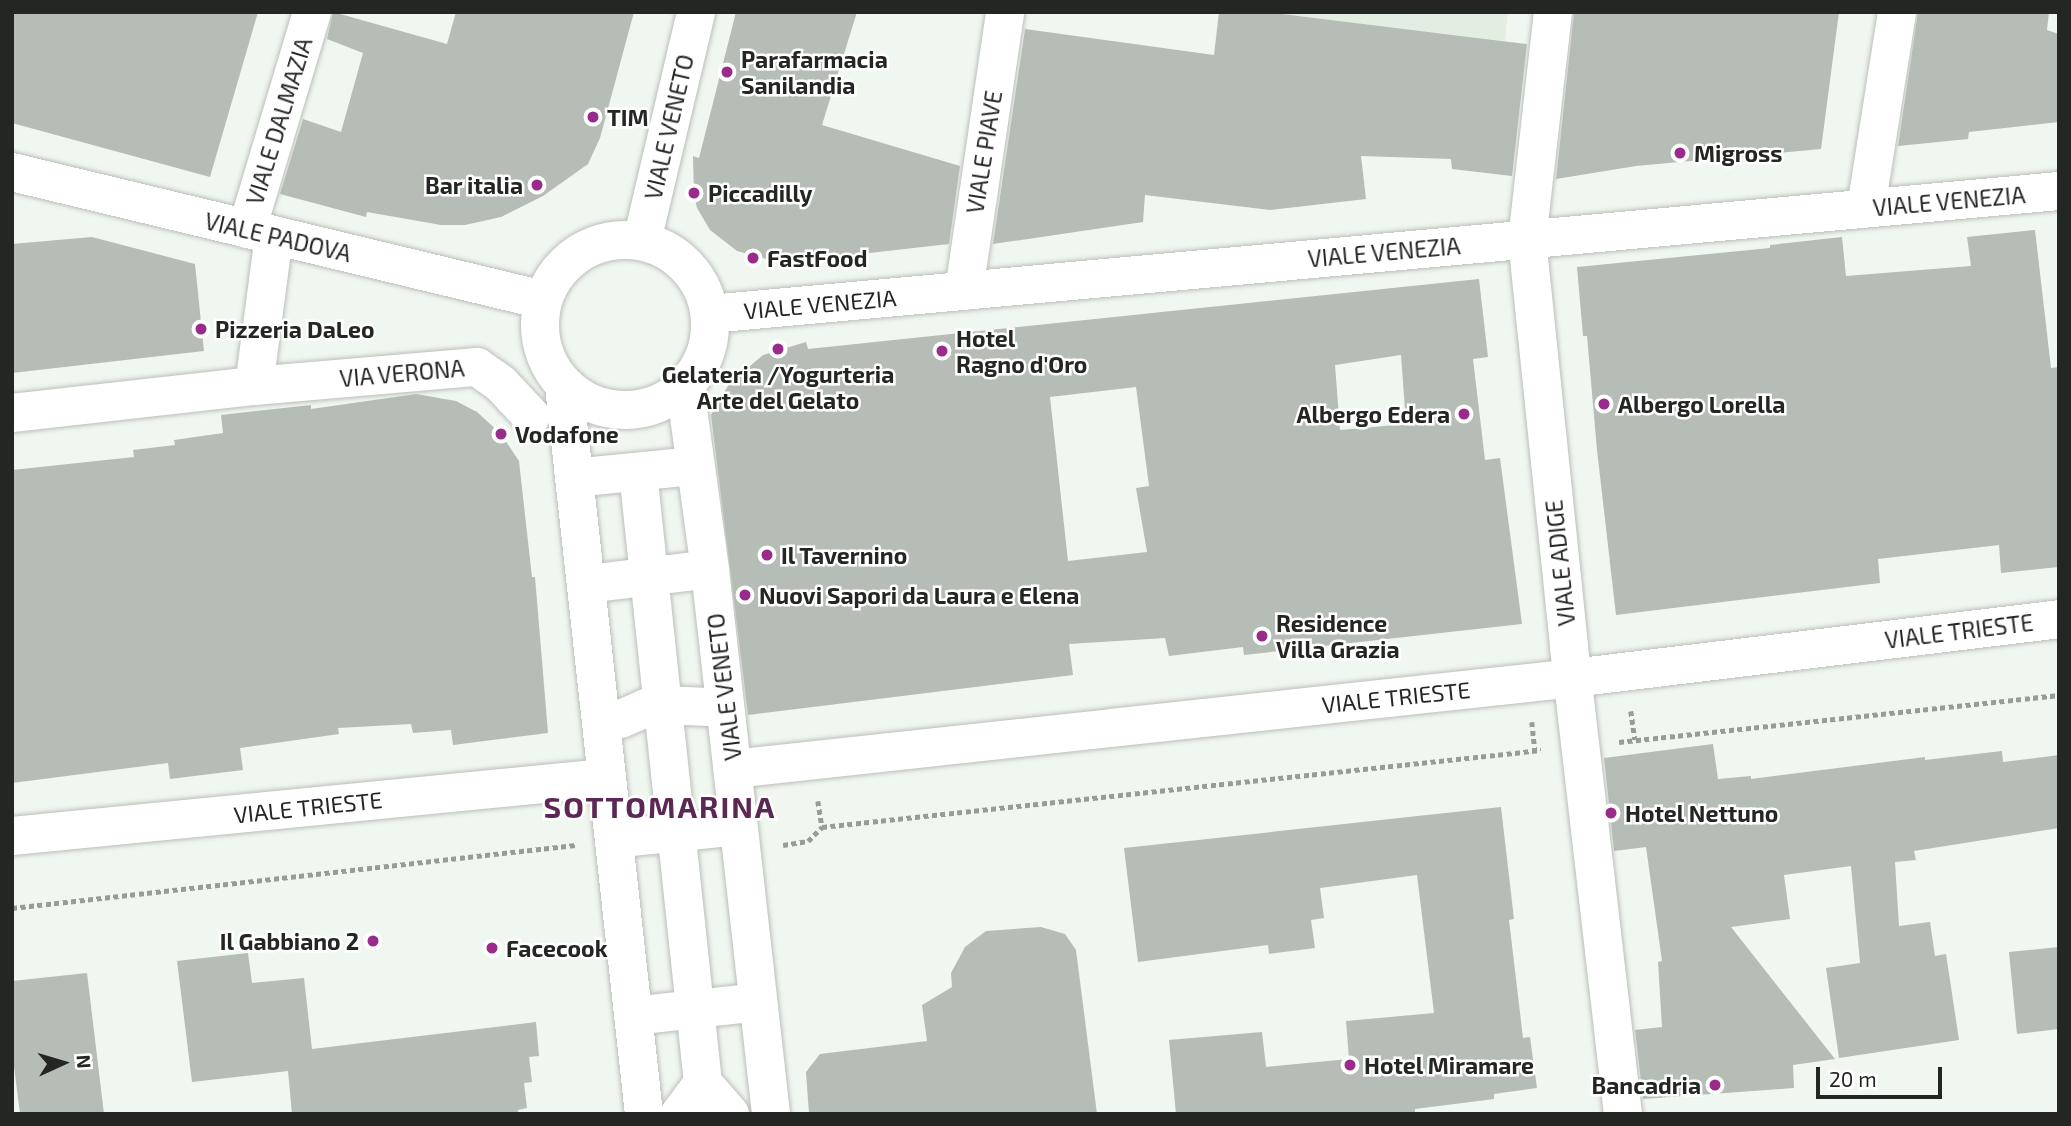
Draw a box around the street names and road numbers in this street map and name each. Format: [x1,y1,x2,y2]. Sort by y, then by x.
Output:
street label: VIALE DALMAZIA [240,34,318,208]
street label: VIALE VENETO [639,52,699,202]
street label: VIALE PIAVE [961,89,1007,215]
street label: VIALE VENEZIA [1871,181,2027,221]
street label: VIALE PADOVA [202,207,354,267]
street label: VIALE VENEZIA [1306,232,1462,272]
street label: VIALE VENEZIA [742,284,898,324]
street label: VIA VERONA [338,354,466,392]
street label: VIALE ADIGE [1540,498,1580,628]
street label: VIALE TRIESTE [1883,608,2035,654]
street label: VIALE VENETO [701,612,747,762]
street label: VIALE TRIESTE [1320,675,1472,719]
street label: VIALE TRIESTE [232,785,384,829]

